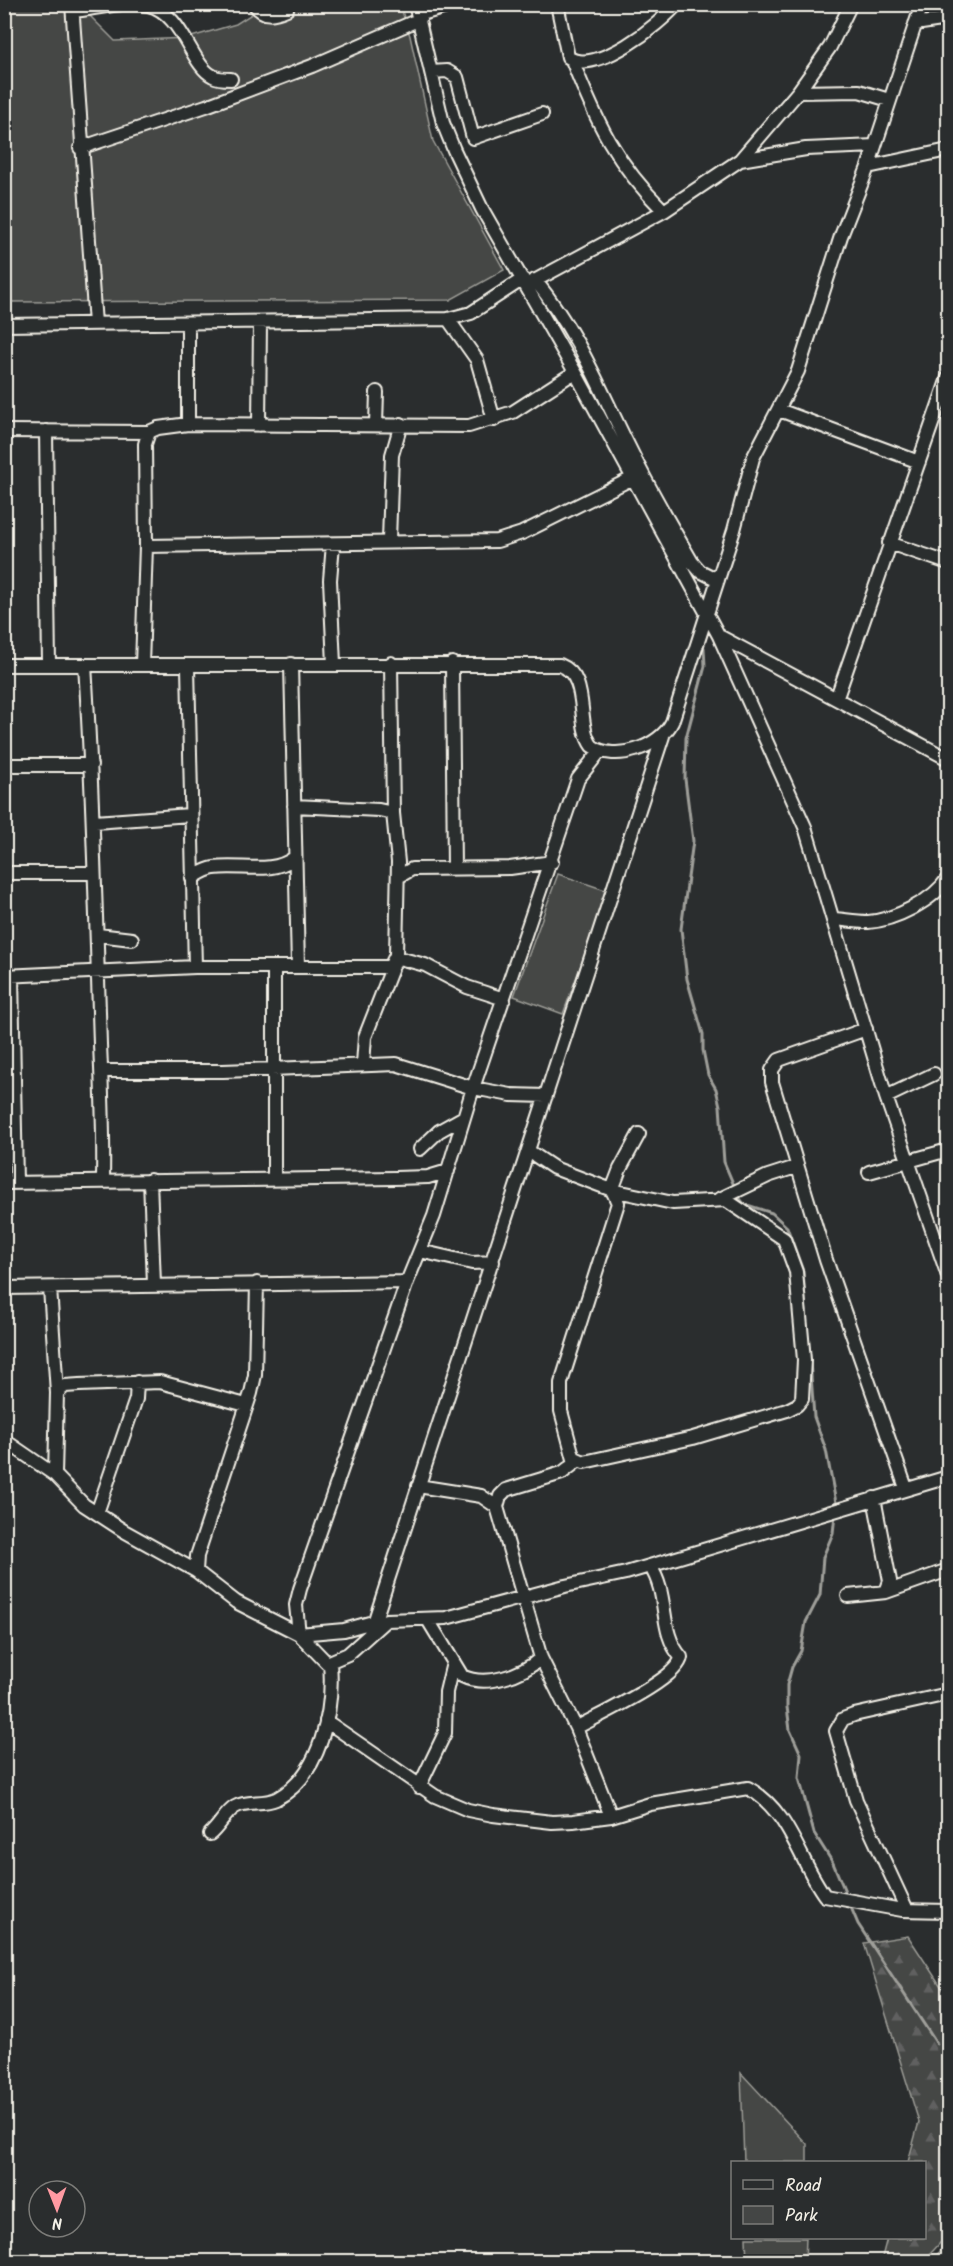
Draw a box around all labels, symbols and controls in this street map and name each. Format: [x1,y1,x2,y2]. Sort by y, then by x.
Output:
legend [731,2161,926,2239]
text: Road [785,2172,822,2201]
north arrow [27,2179,87,2239]
text: Park [785,2202,818,2231]
text: N [52,2210,63,2235]

